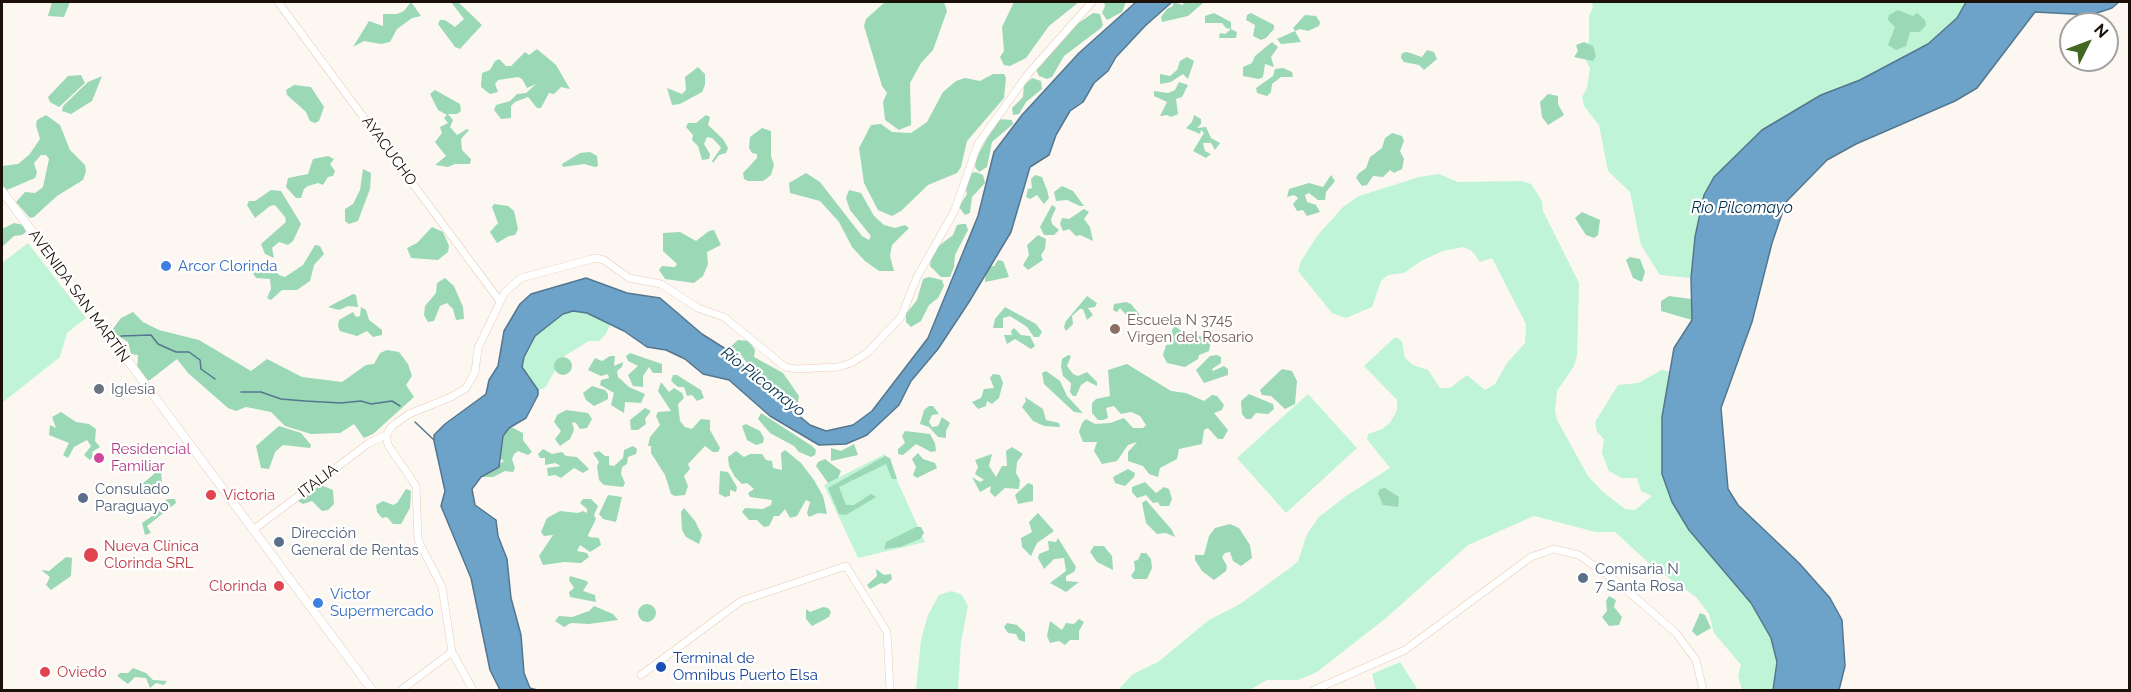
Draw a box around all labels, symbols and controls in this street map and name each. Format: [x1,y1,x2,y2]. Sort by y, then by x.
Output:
north arrow [2059,12,2119,72]
text: N [2090,20,2112,42]
street label: AYACUCHO [358,113,420,189]
water label: Río Pilcomayo [1691,198,1793,218]
street label: AVENIDA SAN MARTÍN [25,226,133,366]
place label: Arcor Clorinda [178,257,277,275]
marker: Arcor Clorinda [159,259,173,273]
place label: Escuela N 3745 Virgen del Rosario [1127,311,1254,346]
marker: Escuela N 3745 Virgen del Rosario [1108,322,1122,336]
water label: Río Pilcomayo [717,343,809,421]
place label: Iglesia [111,380,155,398]
marker: Iglesia [92,382,106,396]
place label: Residencial Familiar [111,440,191,475]
marker: Residencial Familiar [92,451,106,465]
street label: ITALIA [295,460,341,502]
place label: Consulado Paraguayo [95,480,170,515]
place label: Victoria [223,486,275,504]
marker: Victoria [204,488,218,502]
marker: Consulado Paraguayo [76,491,90,505]
place label: Dirección General de Rentas [291,524,419,559]
marker: Dirección General de Rentas [272,535,286,549]
place label: Nueva Clínica Clorinda SRL [104,537,199,572]
marker: Nueva Clínica Clorinda SRL [82,546,100,564]
place label: Comisaria N 7 Santa Rosa [1595,560,1684,595]
marker: Comisaria N 7 Santa Rosa [1576,571,1590,585]
place label: Clorinda [209,577,267,595]
marker: Clorinda [272,579,286,593]
place label: Victor Supermercado [330,585,434,620]
marker: Victor Supermercado [311,596,325,610]
place label: Terminal de Omnibus Puerto Elsa [673,649,818,684]
marker: Terminal de Omnibus Puerto Elsa [654,660,668,674]
place label: Oviedo [57,663,107,681]
marker: Oviedo [38,665,52,679]

